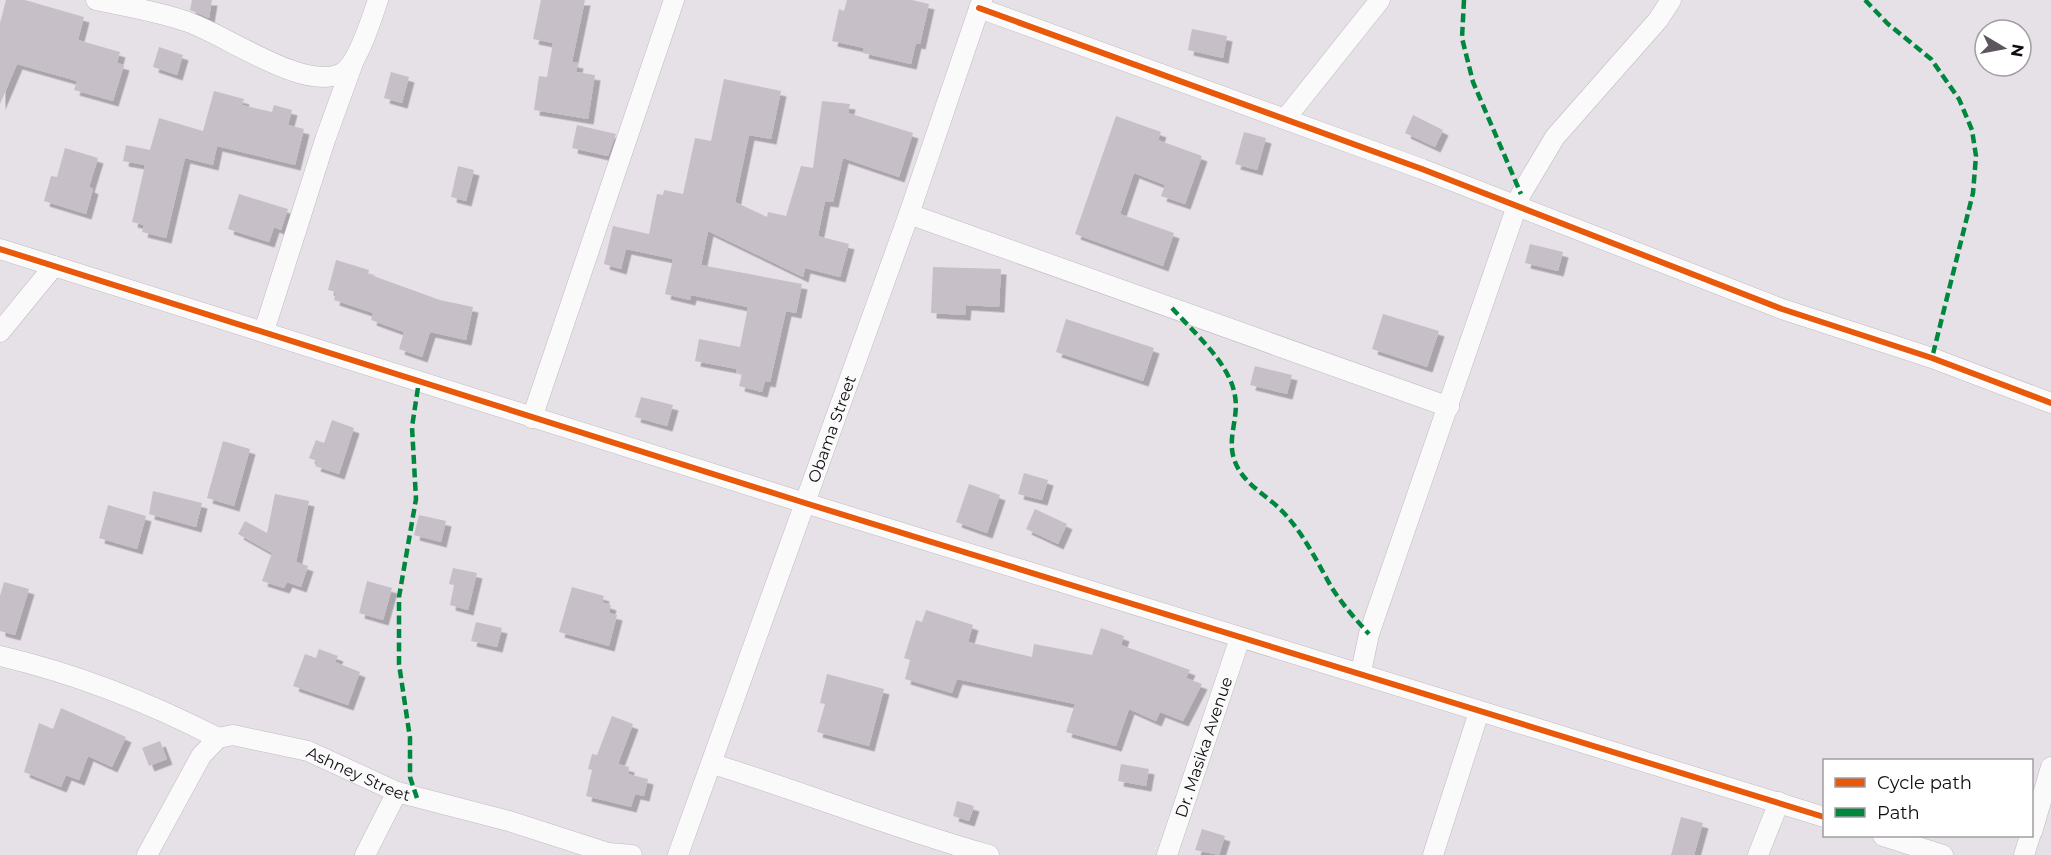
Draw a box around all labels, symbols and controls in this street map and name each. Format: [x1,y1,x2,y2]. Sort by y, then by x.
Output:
north arrow [1973,18,2033,78]
text: N [2007,42,2028,59]
street label: Obama Street [804,372,860,485]
street label: Dr. Masika Avenue [1171,674,1236,820]
street label: Ashney Street [303,743,413,805]
legend [1823,759,2033,837]
text: Cycle path [1877,772,1972,794]
text: Path [1877,802,1920,824]

